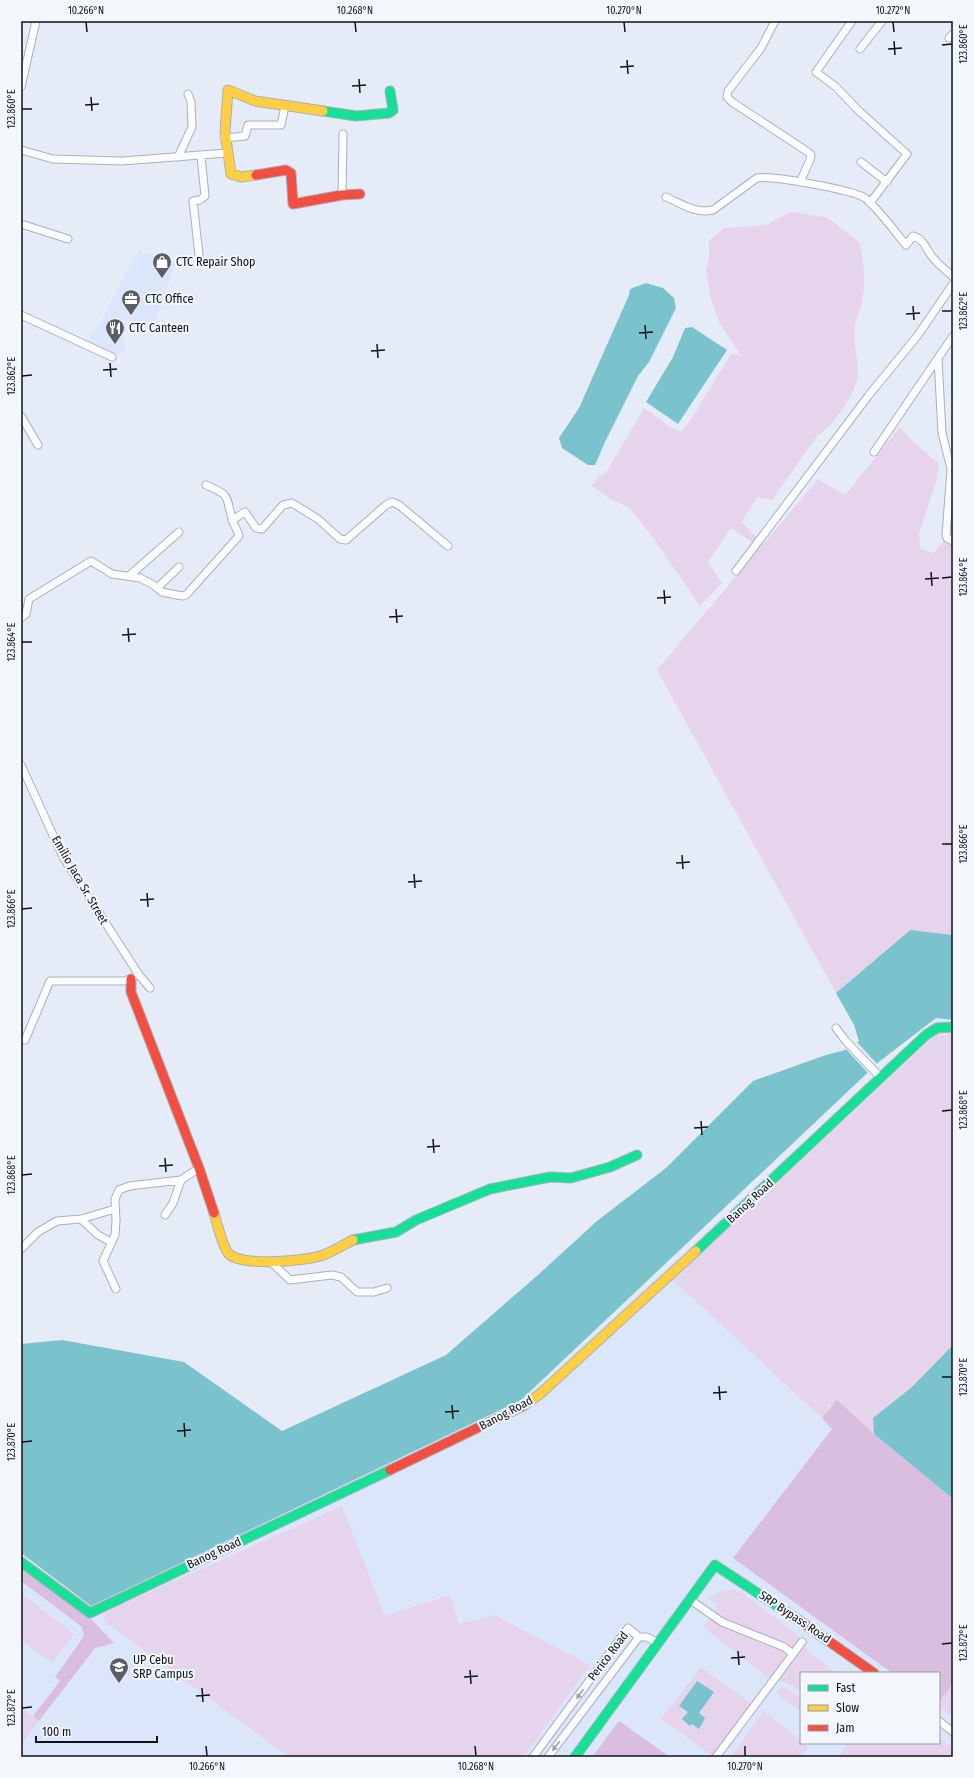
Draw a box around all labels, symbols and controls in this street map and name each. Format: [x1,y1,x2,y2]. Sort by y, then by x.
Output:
text: 10.266°N [68,5,104,17]
text: 10.268°N [337,5,373,17]
text: 10.270°N [606,5,642,17]
text: 10.272°N [876,5,910,17]
text: 123.860°E [958,24,970,64]
text: 123.860°E [6,89,18,129]
shop icon: CTC Repair Shop [151,251,173,279]
place label: CTC Repair Shop [176,255,255,269]
office icon: CTC Office [120,288,142,316]
text: 123.862°E [958,291,970,330]
place label: CTC Office [145,292,193,306]
restaurant icon: CTC Canteen [104,317,126,345]
place label: CTC Canteen [129,321,189,335]
text: 123.862°E [6,356,18,395]
text: 123.864°E [958,557,970,597]
text: 123.864°E [6,622,18,662]
text: 123.866°E [958,824,970,864]
street label: Emilio Jaca Sr. Street [49,833,111,927]
text: 123.866°E [6,889,18,929]
text: 123.868°E [958,1090,970,1130]
text: 123.868°E [6,1155,18,1195]
street label: Banog Road [724,1176,776,1226]
text: 123.870°E [958,1358,970,1396]
street label: Banog Road [477,1393,535,1433]
text: 123.870°E [6,1423,18,1461]
street label: Banog Road [185,1534,243,1572]
street label: SRP Bypass Road [757,1588,833,1646]
text: 123.872°E [958,1624,970,1662]
street label: Perico Road [585,1629,631,1683]
place label: UP Cebu SRP Campus [133,1653,193,1681]
school or university icon: UP Cebu SRP Campus [108,1656,130,1684]
legend [800,1672,940,1744]
text: Fast [836,1681,855,1695]
one-way arrow [576,1688,584,1699]
text: 123.872°E [6,1689,18,1727]
text: Slow [836,1701,859,1715]
scale bar [36,1718,157,1744]
text: Jam [836,1721,854,1735]
text: 100 m [42,1725,71,1739]
one-way arrow [553,1741,561,1751]
text: 10.266°N [189,1761,225,1773]
text: 10.268°N [458,1761,494,1773]
text: 10.270°N [727,1761,763,1773]

